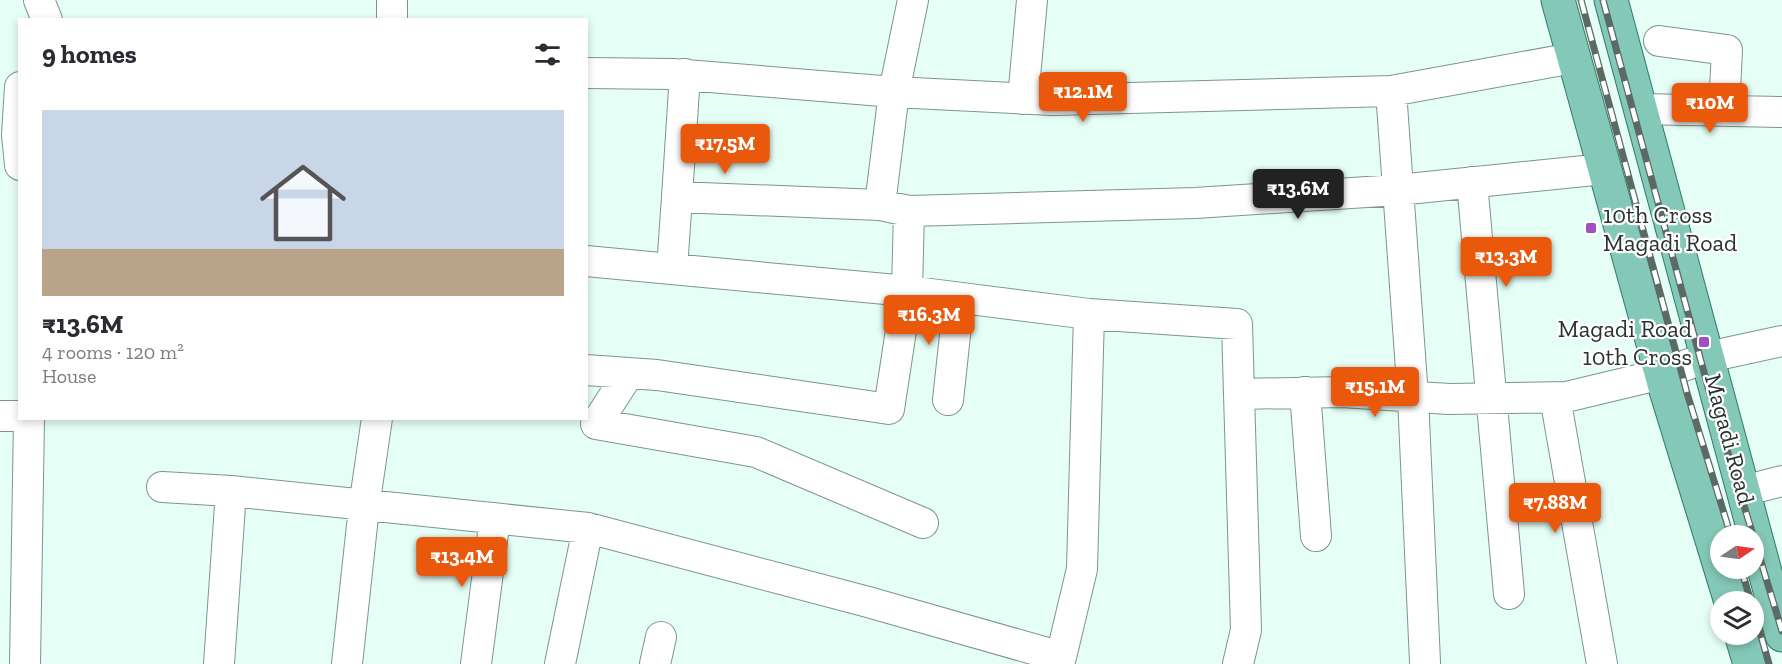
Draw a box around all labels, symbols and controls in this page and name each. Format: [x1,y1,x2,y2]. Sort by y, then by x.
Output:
text: 9 homes [42,38,137,70]
icon: filters [531,38,564,71]
pin: ₹12.1M [1034,72,1132,123]
text: ₹12.1M [1053,79,1113,103]
pin: ₹10M [1674,83,1746,134]
text: ₹10M [1686,90,1734,114]
pin: ₹17.5M [676,124,774,175]
text: ₹17.5M [695,131,755,155]
icon: home [249,149,357,257]
pin: ₹13.6M [1249,169,1347,220]
text: ₹13.6M [1267,176,1329,200]
place label: 10th Cross Magadi Road [1603,200,1737,257]
marker: 10th Cross Magadi Road [1584,221,1598,235]
pin: ₹13.3M [1457,237,1555,288]
text: ₹13.3M [1475,244,1537,268]
pin: ₹16.3M [880,295,978,346]
text: ₹16.3M [898,302,960,326]
text: ₹13.6M [42,308,123,340]
place label: Magadi Road 10th Cross [1558,314,1692,371]
marker: Magadi Road 10th Cross [1697,335,1711,349]
text: 4 rooms · 120 m² [42,340,184,364]
text: House [42,364,96,388]
pin: ₹15.1M [1326,367,1424,418]
street label: Magadi Road [1699,370,1761,508]
text: ₹15.1M [1345,374,1405,398]
pin: ₹7.88M [1506,483,1604,534]
text: ₹7.88M [1523,490,1587,514]
north arrow [1710,525,1764,579]
map controls [1710,525,1764,645]
pin: ₹13.4M [413,537,511,588]
text: ₹13.4M [430,544,494,568]
button: layers [1710,591,1764,645]

